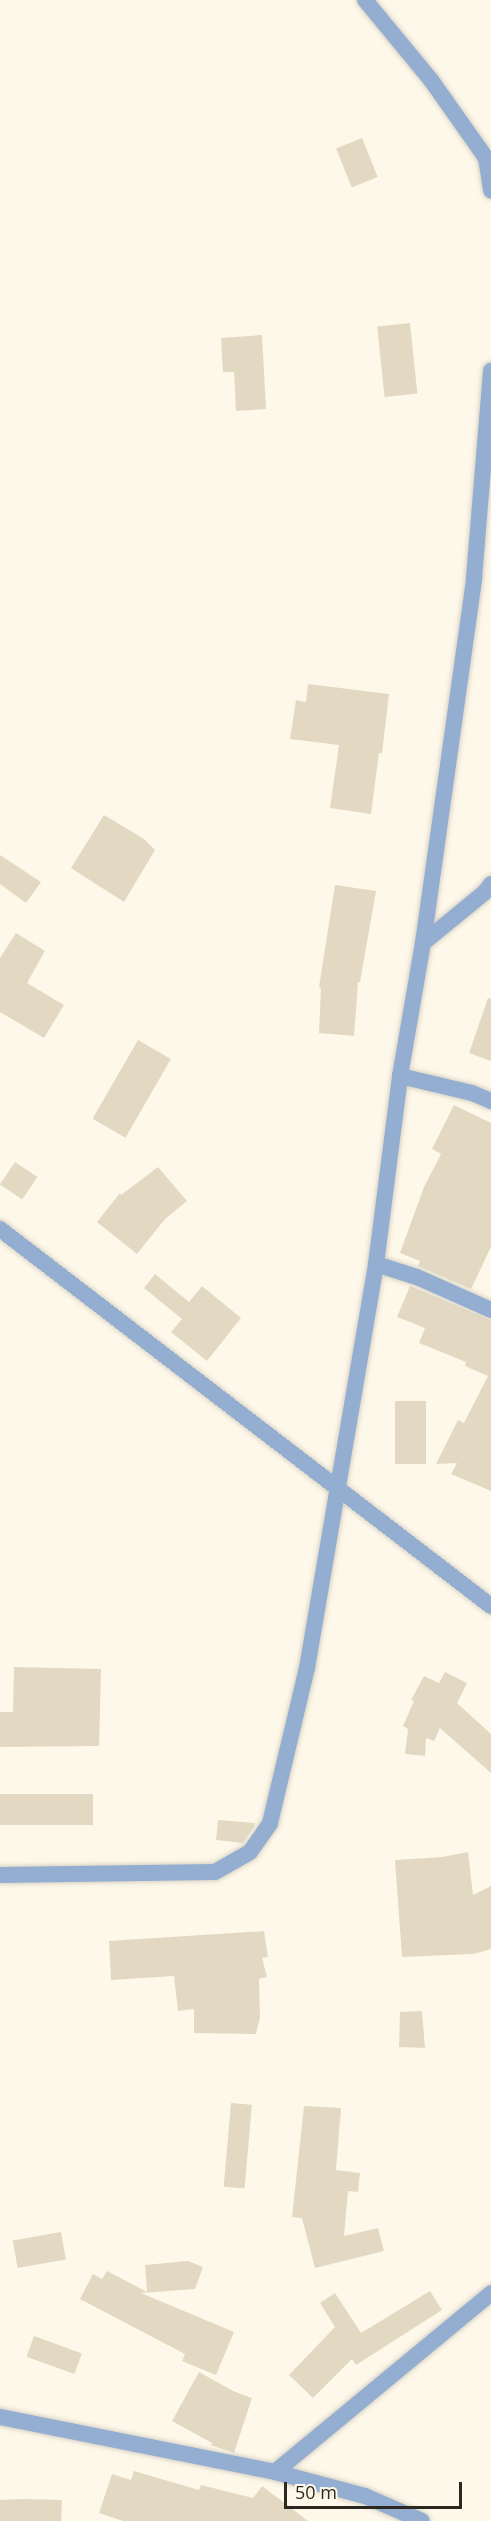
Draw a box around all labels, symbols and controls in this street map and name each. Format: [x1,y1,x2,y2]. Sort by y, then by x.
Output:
scale bar [287,2470,466,2508]
text: 50 m [295,2480,337,2504]

